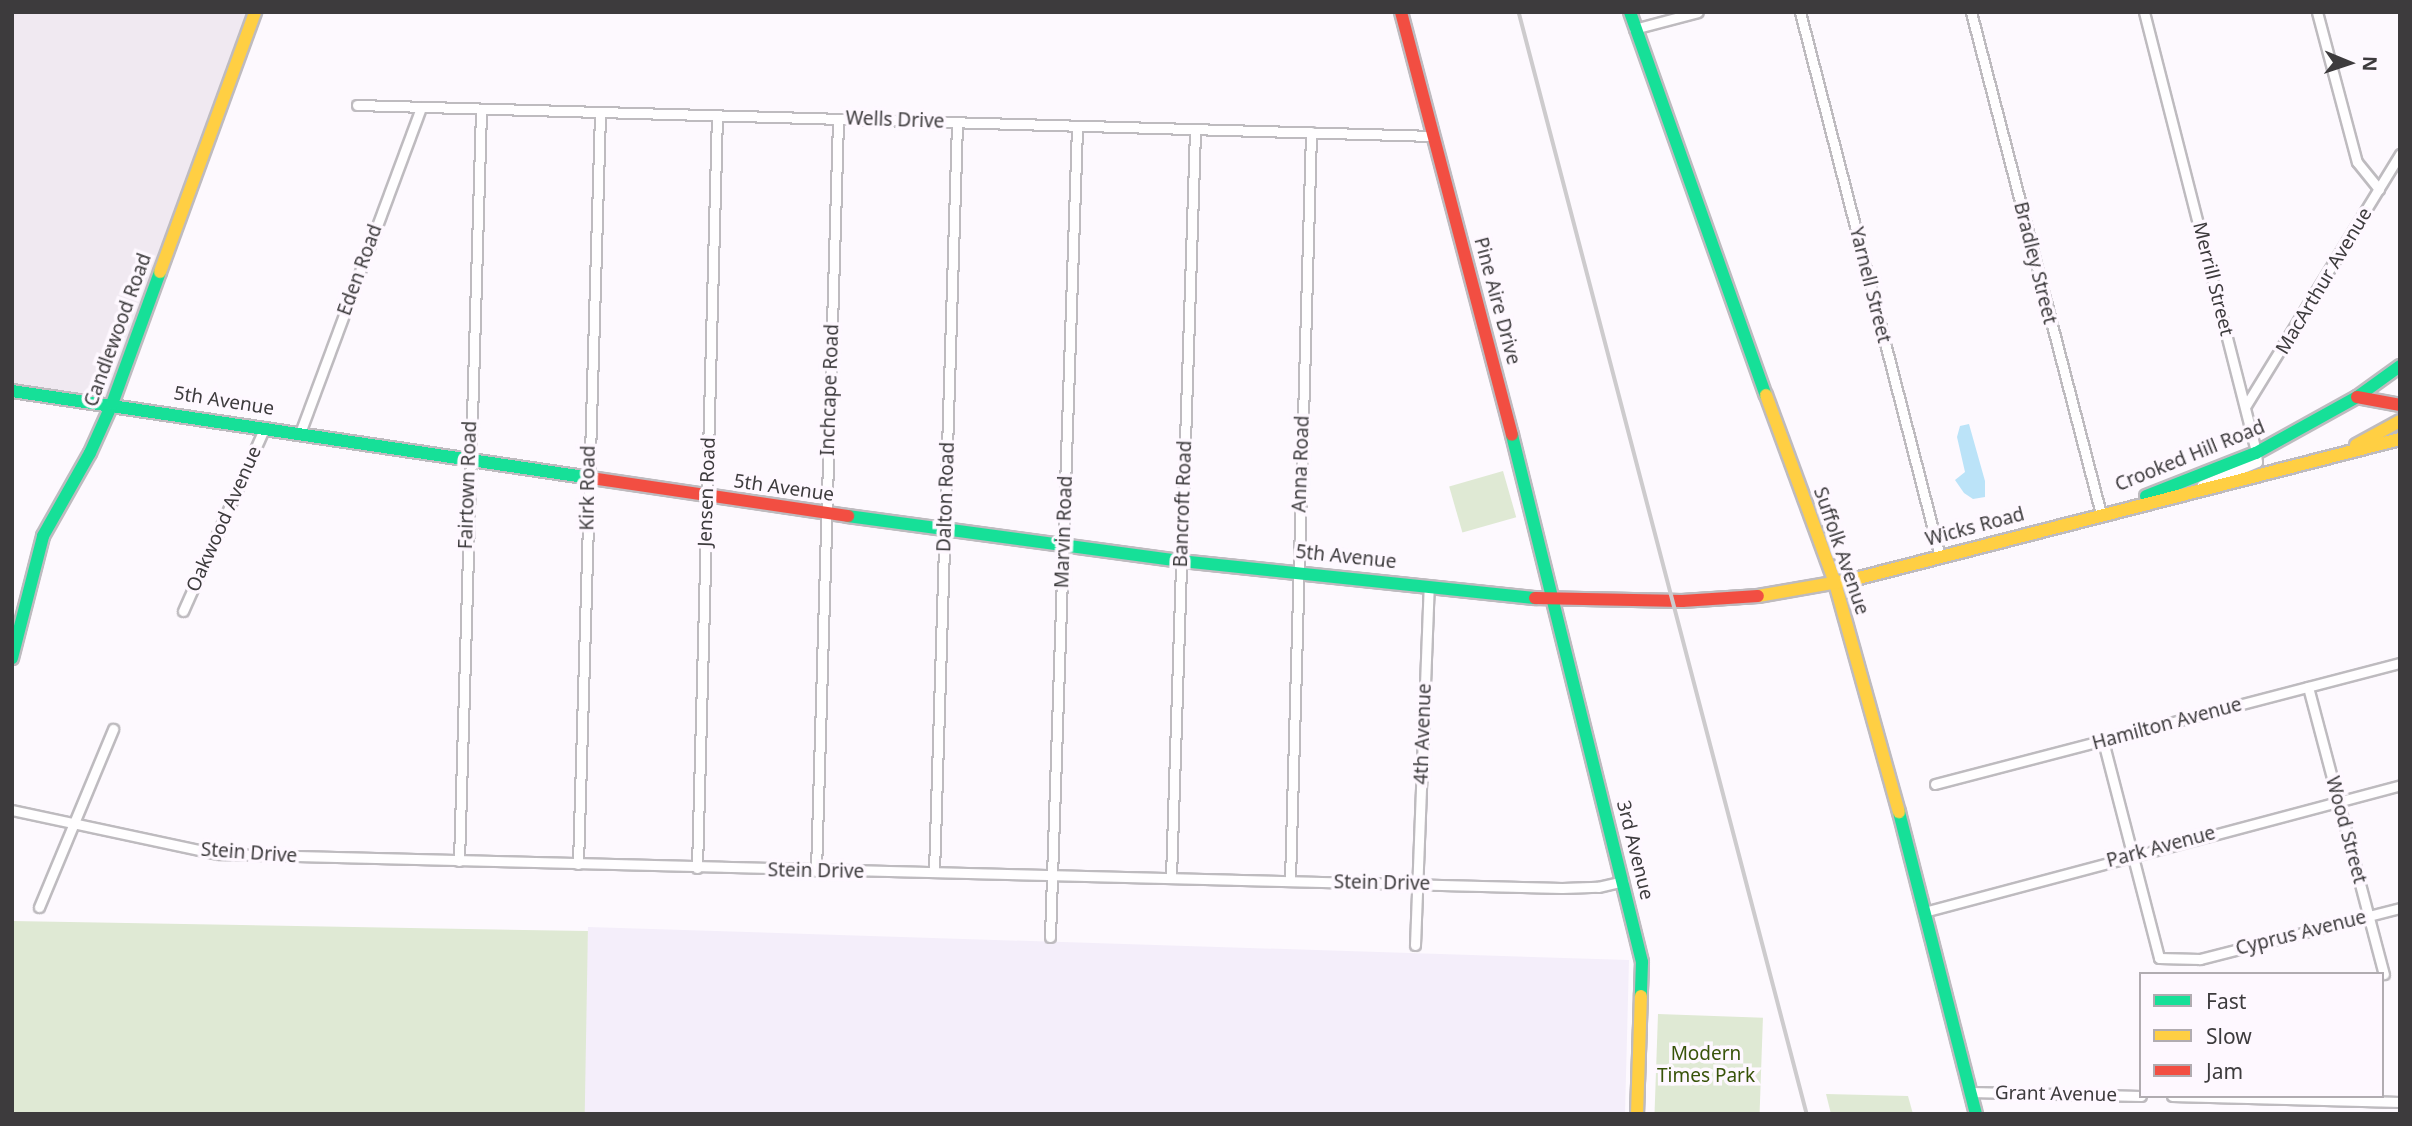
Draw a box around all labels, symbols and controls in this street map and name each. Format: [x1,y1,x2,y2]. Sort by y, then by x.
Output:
north arrow [2314,28,2384,98]
text: N [2357,56,2383,72]
street label: Wells Drive [845,107,945,133]
street label: Bradley Street [2009,200,2061,326]
street label: MacArthur Avenue [2271,204,2377,358]
street label: Merrill Street [2188,220,2238,338]
street label: Eden Road [333,221,387,319]
street label: Yarnell Street [1845,225,1895,345]
street label: Pine Aire Drive [1469,235,1525,367]
street label: Candlewood Road [80,250,156,410]
street label: Inchcape Road [816,324,844,456]
street label: 5th Avenue [172,382,276,420]
street label: Anna Road [1288,415,1314,513]
street label: Crooked Hill Road [2112,416,2268,496]
street label: Fairtown Road [454,420,482,550]
street label: Jensen Road [694,437,720,547]
street label: Bancroft Road [1169,440,1197,568]
street label: Dalton Road [933,442,959,552]
street label: Oakwood Avenue [182,443,266,595]
street label: Kirk Road [576,445,600,531]
street label: 5th Avenue [732,470,836,506]
street label: Marvin Road [1051,475,1077,589]
street label: Suffolk Avenue [1808,484,1874,618]
street label: Wicks Road [1923,503,2027,551]
street label: 5th Avenue [1295,540,1397,574]
street label: 4th Avenue [1410,683,1436,785]
street label: Hamilton Avenue [2090,693,2244,755]
street label: Wood Street [2321,774,2371,886]
street label: 3rd Avenue [1612,798,1658,902]
street label: Park Avenue [2104,822,2218,872]
street label: Stein Drive [200,838,298,868]
street label: Stein Drive [768,859,864,883]
street label: Stein Drive [1334,871,1430,895]
street label: Cyprus Avenue [2233,906,2369,960]
legend [2139,972,2384,1098]
text: Fast [2206,987,2246,1015]
text: Slow [2206,1022,2252,1050]
park label: Modern Times Park [1657,1043,1755,1087]
text: Jam [2206,1057,2243,1085]
street label: Grant Avenue [1995,1082,2117,1106]

